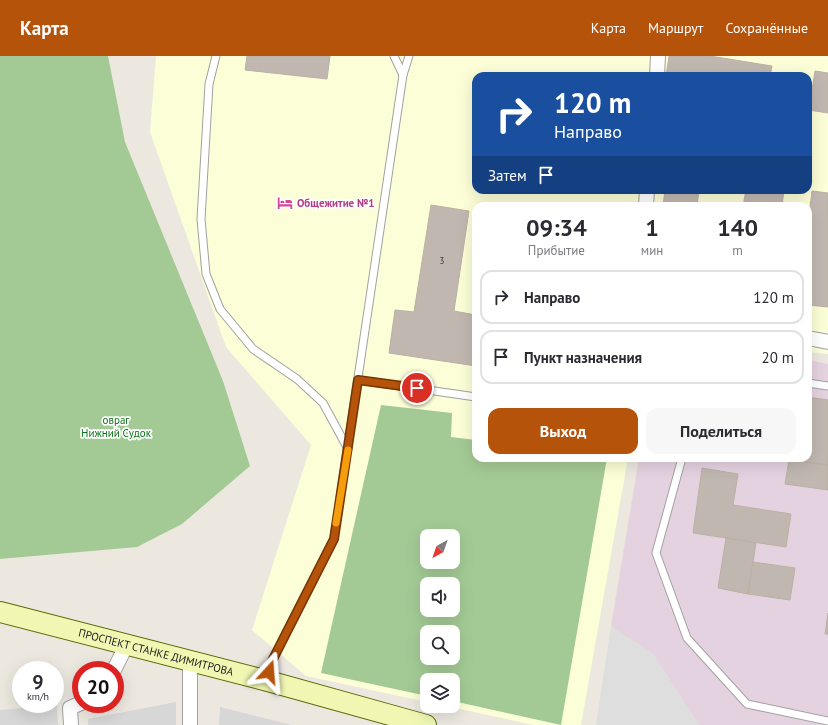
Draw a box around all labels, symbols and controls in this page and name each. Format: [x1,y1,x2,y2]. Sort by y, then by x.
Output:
text: Карта [20,16,69,40]
text: Карта [591,19,626,37]
text: Маршрут [648,19,703,37]
text: Сохранённые [725,19,808,37]
text: 120 m [554,84,631,121]
icon: right [488,88,540,140]
text: Направо [554,120,622,143]
icon: arrive [535,164,557,186]
text: Затем [488,166,527,185]
hotel icon: Общежитие №1 [276,194,294,212]
place label: Общежитие №1 [297,196,375,210]
text: 09:34 [526,212,587,243]
text: 1 [645,212,659,243]
text: 140 [717,212,758,243]
text: Прибытие [528,242,585,259]
text: мин [641,242,663,259]
text: m [732,242,743,259]
house number: 3 [440,255,445,266]
icon: right [490,286,512,308]
text: Направо [524,288,580,307]
text: 120 m [753,288,794,307]
icon: arrive [490,346,512,368]
text: Пункт назначения [524,348,642,367]
text: 20 m [761,348,794,367]
pin [400,371,434,405]
icon: arrive [406,377,428,399]
button: Выход [488,408,638,454]
button: Поделиться [646,408,796,454]
park label: овраг Нижний Судок [81,413,152,440]
north arrow [420,529,460,569]
map controls [420,529,460,713]
button: sound [420,577,460,617]
street label: ПРОСПЕКТ СТАНКЕ ДИМИТРОВА [77,625,235,679]
button: search [420,625,460,665]
position arrow [248,651,290,693]
speed limit sign: 20 [72,661,124,713]
text: 9 [32,669,44,695]
button: layers [420,673,460,713]
text: km/h [27,690,49,703]

